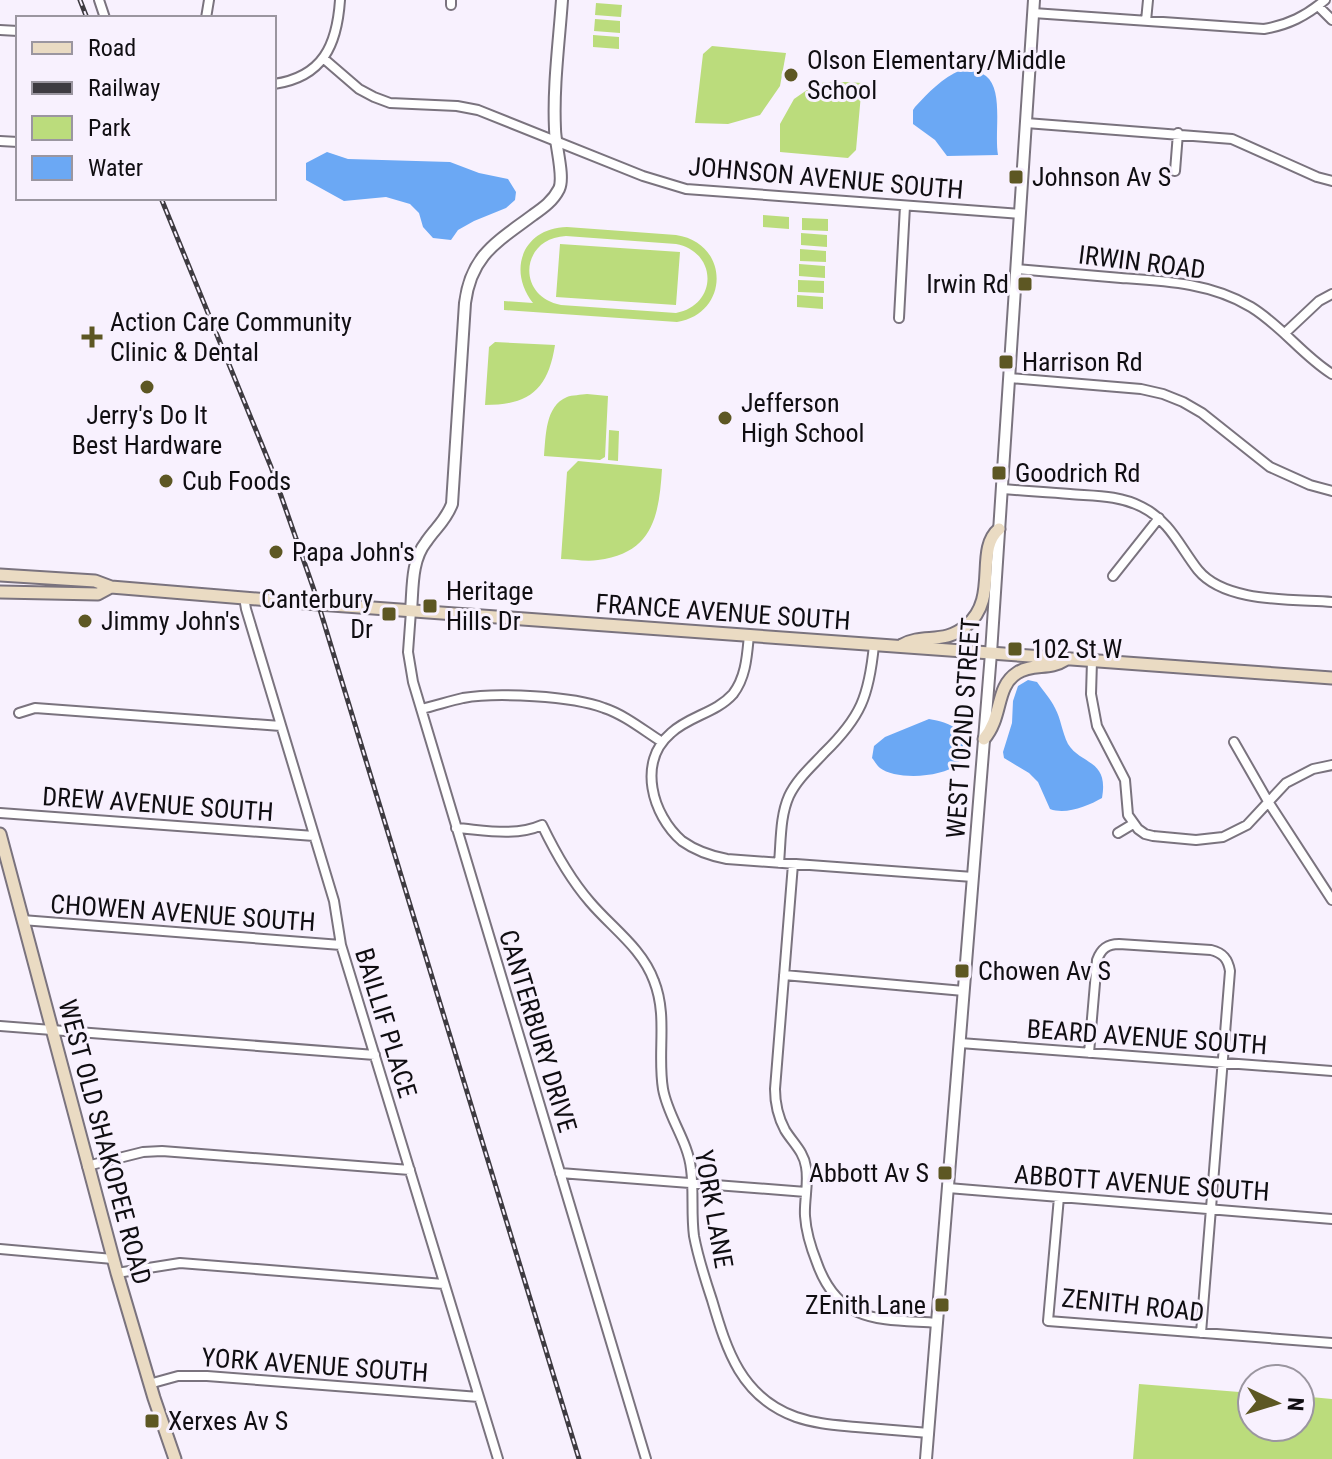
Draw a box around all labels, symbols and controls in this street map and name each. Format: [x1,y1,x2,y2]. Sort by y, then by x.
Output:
legend [16,16,276,200]
text: Road [88,34,136,62]
place label: Olson Elementary/Middle School [807,45,1066,105]
marker: Olson Elementary/Middle School [782,66,800,84]
text: Railway [88,74,160,102]
text: Park [88,114,131,142]
street label: JOHNSON AVENUE SOUTH [687,151,965,205]
text: Water [88,154,143,182]
place label: Johnson Av S [1032,162,1171,192]
marker: Johnson Av S [1007,168,1025,186]
street label: IRWIN ROAD [1077,239,1207,285]
place label: Irwin Rd [926,269,1009,299]
marker: Irwin Rd [1016,275,1034,293]
place label: Action Care Community Clinic & Dental [110,307,352,367]
marker: Action Care Community Clinic & Dental [81,326,103,348]
place label: Harrison Rd [1022,347,1143,377]
marker: Harrison Rd [997,353,1015,371]
marker: Jerry's Do It Best Hardware [138,378,156,396]
place label: Jefferson High School [741,388,865,448]
place label: Jerry's Do It Best Hardware [72,400,222,460]
marker: Jefferson High School [716,409,734,427]
place label: Goodrich Rd [1015,458,1140,488]
marker: Goodrich Rd [990,464,1008,482]
place label: Cub Foods [182,466,291,496]
marker: Cub Foods [157,472,175,490]
place label: Papa John's [292,537,415,567]
marker: Papa John's [267,543,285,561]
place label: Heritage Hills Dr [446,576,533,636]
place label: Canterbury Dr [261,584,373,644]
street label: FRANCE AVENUE SOUTH [595,588,851,636]
marker: Heritage Hills Dr [421,597,439,615]
marker: Canterbury Dr [380,605,398,623]
place label: Jimmy John's [101,606,240,636]
marker: Jimmy John's [76,612,94,630]
street label: WEST 102ND STREET [940,617,986,839]
place label: 102 St W [1031,634,1123,664]
marker: 102 St W [1006,640,1024,658]
street label: DREW AVENUE SOUTH [41,781,275,827]
street label: CHOWEN AVENUE SOUTH [49,889,317,937]
street label: CANTERBURY DRIVE [493,926,583,1136]
street label: BAILLIF PLACE [349,945,423,1101]
place label: Chowen Av S [978,956,1111,986]
marker: Chowen Av S [953,962,971,980]
street label: WEST OLD SHAKOPEE ROAD [53,996,157,1288]
street label: BEARD AVENUE SOUTH [1026,1014,1268,1060]
street label: YORK LANE [689,1148,739,1270]
place label: Abbott Av S [809,1158,929,1188]
street label: ABBOTT AVENUE SOUTH [1013,1159,1271,1207]
marker: Abbott Av S [936,1164,954,1182]
street label: ZENITH ROAD [1060,1283,1206,1327]
place label: ZEnith Lane [805,1290,926,1320]
marker: ZEnith Lane [933,1296,951,1314]
street label: YORK AVENUE SOUTH [201,1342,429,1388]
north arrow [1236,1363,1316,1443]
text: N [1283,1397,1308,1412]
place label: Xerxes Av S [168,1406,288,1436]
marker: Xerxes Av S [143,1412,161,1430]

